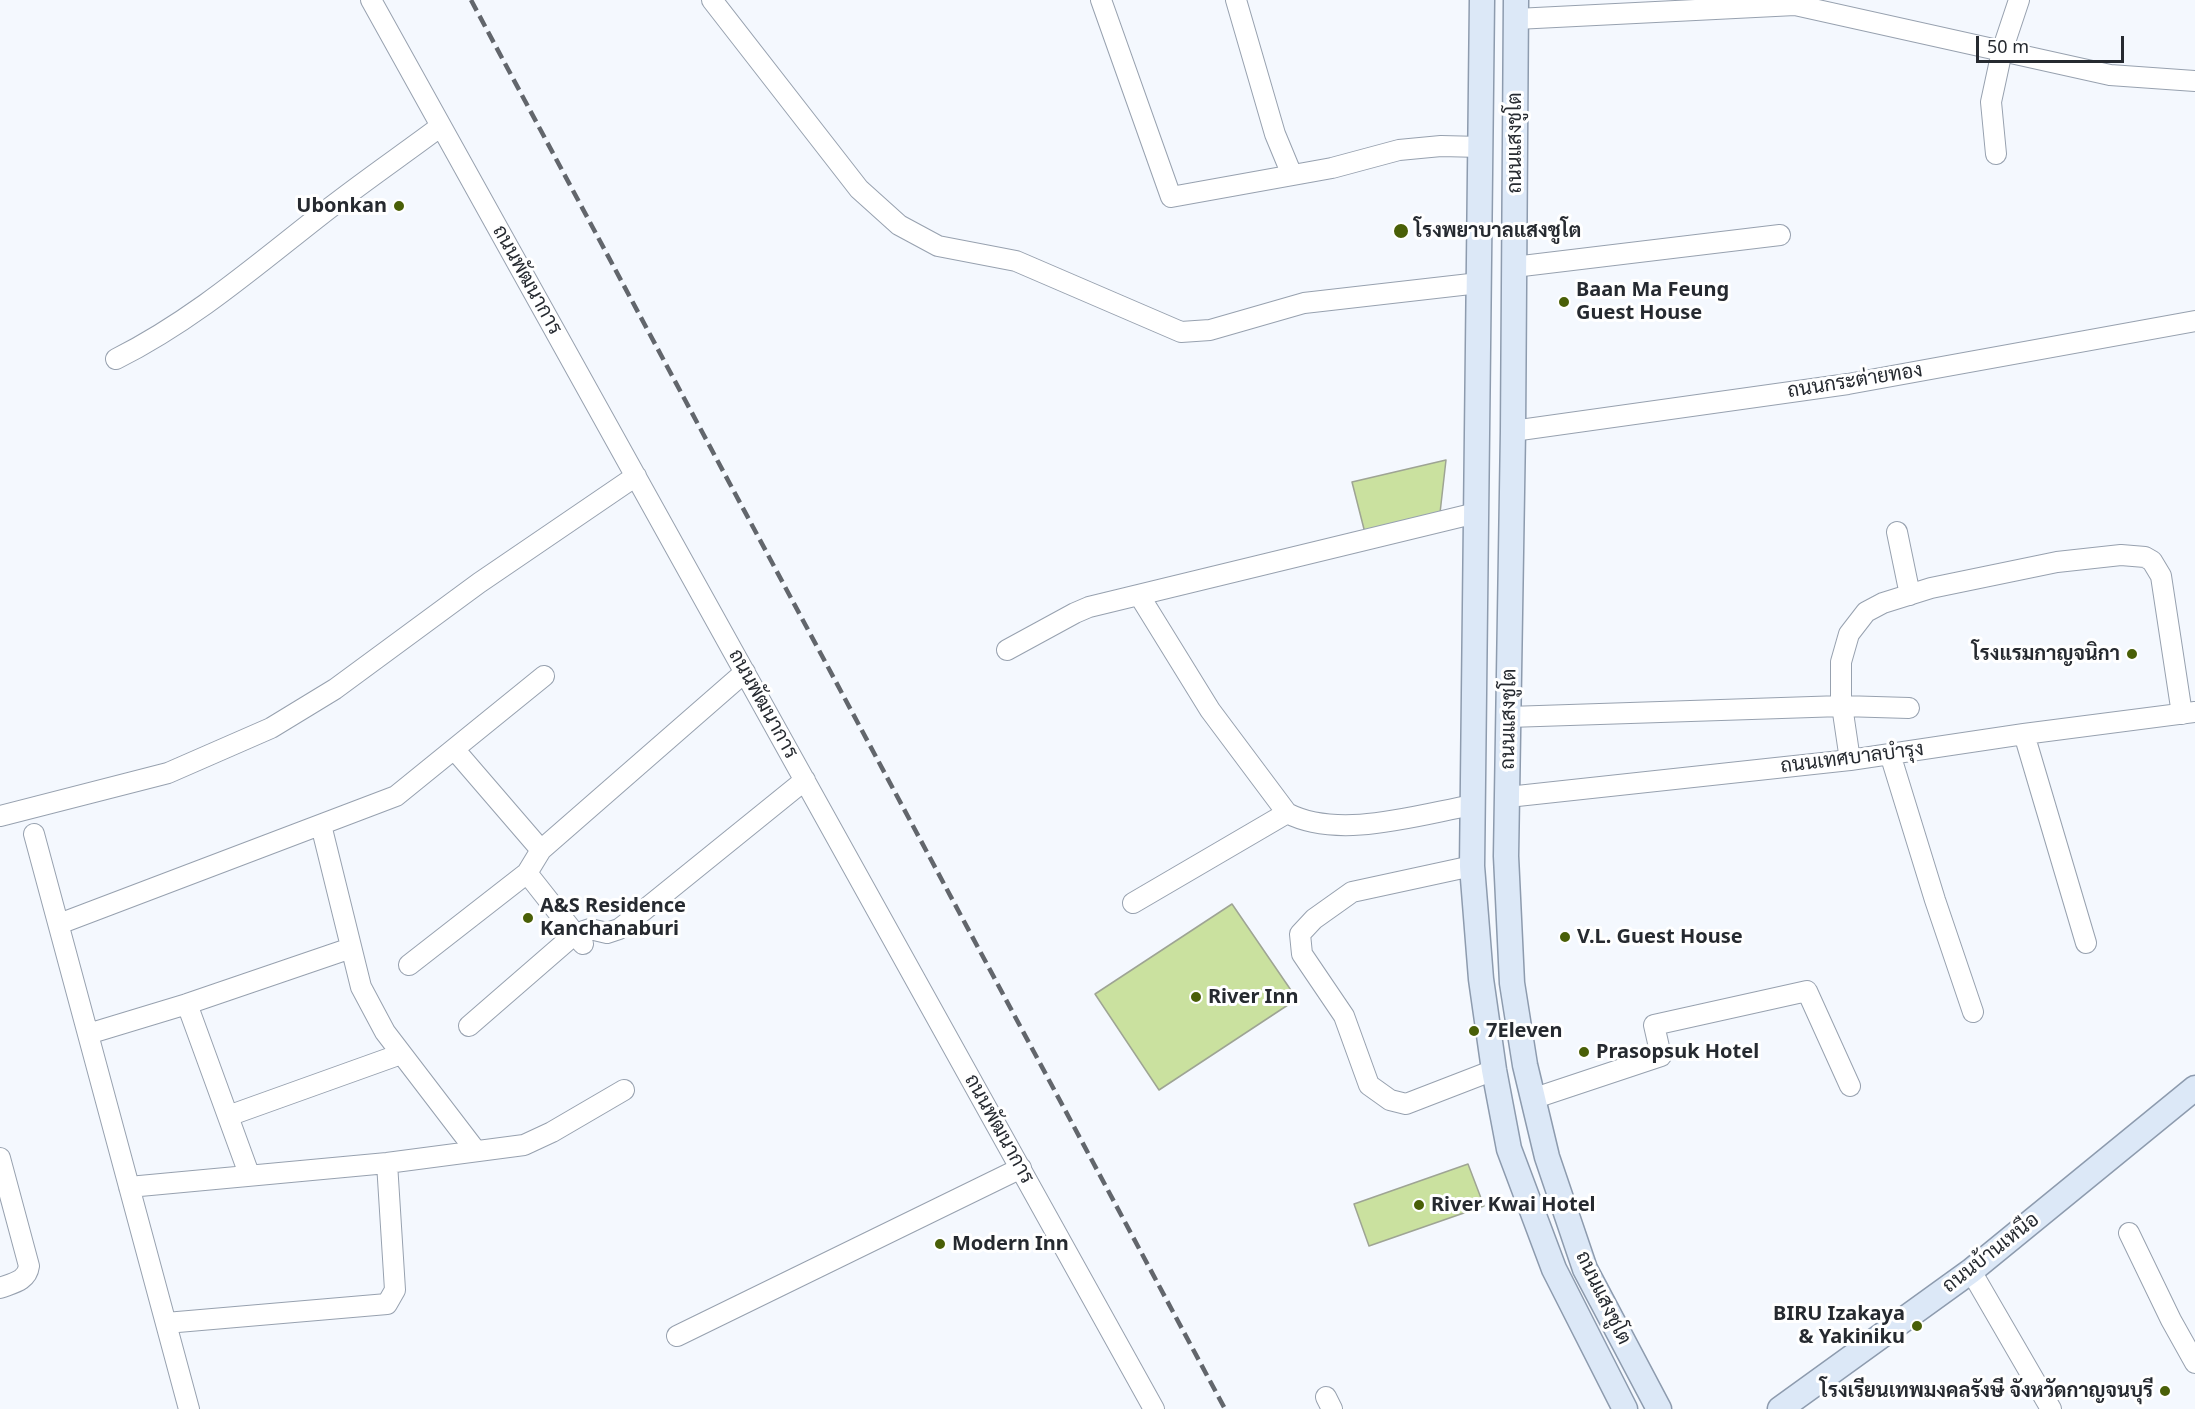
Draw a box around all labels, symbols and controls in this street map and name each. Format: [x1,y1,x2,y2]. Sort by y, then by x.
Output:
scale bar [1979,24,2128,62]
text: 50 m [1987,34,2029,58]
street label: ถนนแสงชูโต [1503,92,1527,194]
place label: Ubonkan [296,194,387,218]
marker: Ubonkan [392,199,406,213]
place label: โรงพยาบาลแสงชูโต [1414,219,1581,243]
street label: ถนนพัฒนาการ [487,221,567,339]
marker: โรงพยาบาลแสงชูโต [1392,222,1410,240]
place label: Baan Ma Feung Guest House [1576,278,1729,325]
marker: Baan Ma Feung Guest House [1557,295,1571,309]
street label: ถนนกระต่ายทอง [1786,358,1924,404]
place label: โรงแรมกาญจนิกา [1972,642,2120,666]
street label: ถนนพัฒนาการ [723,645,803,763]
marker: โรงแรมกาญจนิกา [2125,647,2139,661]
street label: ถนนแสงชูโต [1496,668,1522,770]
street label: ถนนเทศบาลบำรุง [1779,737,1925,779]
place label: A&S Residence Kanchanaburi [540,894,686,941]
marker: A&S Residence Kanchanaburi [521,911,535,925]
place label: V.L. Guest House [1577,925,1743,949]
marker: V.L. Guest House [1558,930,1572,944]
place label: River Inn [1208,985,1298,1009]
marker: River Inn [1189,990,1203,1004]
place label: 7Eleven [1486,1019,1562,1043]
marker: 7Eleven [1467,1024,1481,1038]
place label: Prasopsuk Hotel [1596,1040,1759,1064]
marker: Prasopsuk Hotel [1577,1045,1591,1059]
street label: ถนนพัฒนาการ [959,1070,1039,1188]
place label: River Kwai Hotel [1431,1193,1596,1217]
marker: River Kwai Hotel [1412,1198,1426,1212]
street label: ถนนบ้านเหนือ [1938,1208,2044,1298]
place label: Modern Inn [952,1232,1069,1256]
marker: Modern Inn [933,1237,947,1251]
street label: ถนนแสงชูโต [1570,1247,1636,1349]
place label: BIRU Izakaya & Yakiniku [1773,1302,1905,1349]
marker: BIRU Izakaya & Yakiniku [1910,1319,1924,1333]
place label: โรงเรียนเทพมงคลรังษี จังหวัดกาญจนบุรี [1820,1379,2153,1403]
marker: โรงเรียนเทพมงคลรังษี จังหวัดกาญจนบุรี [2158,1384,2172,1398]

